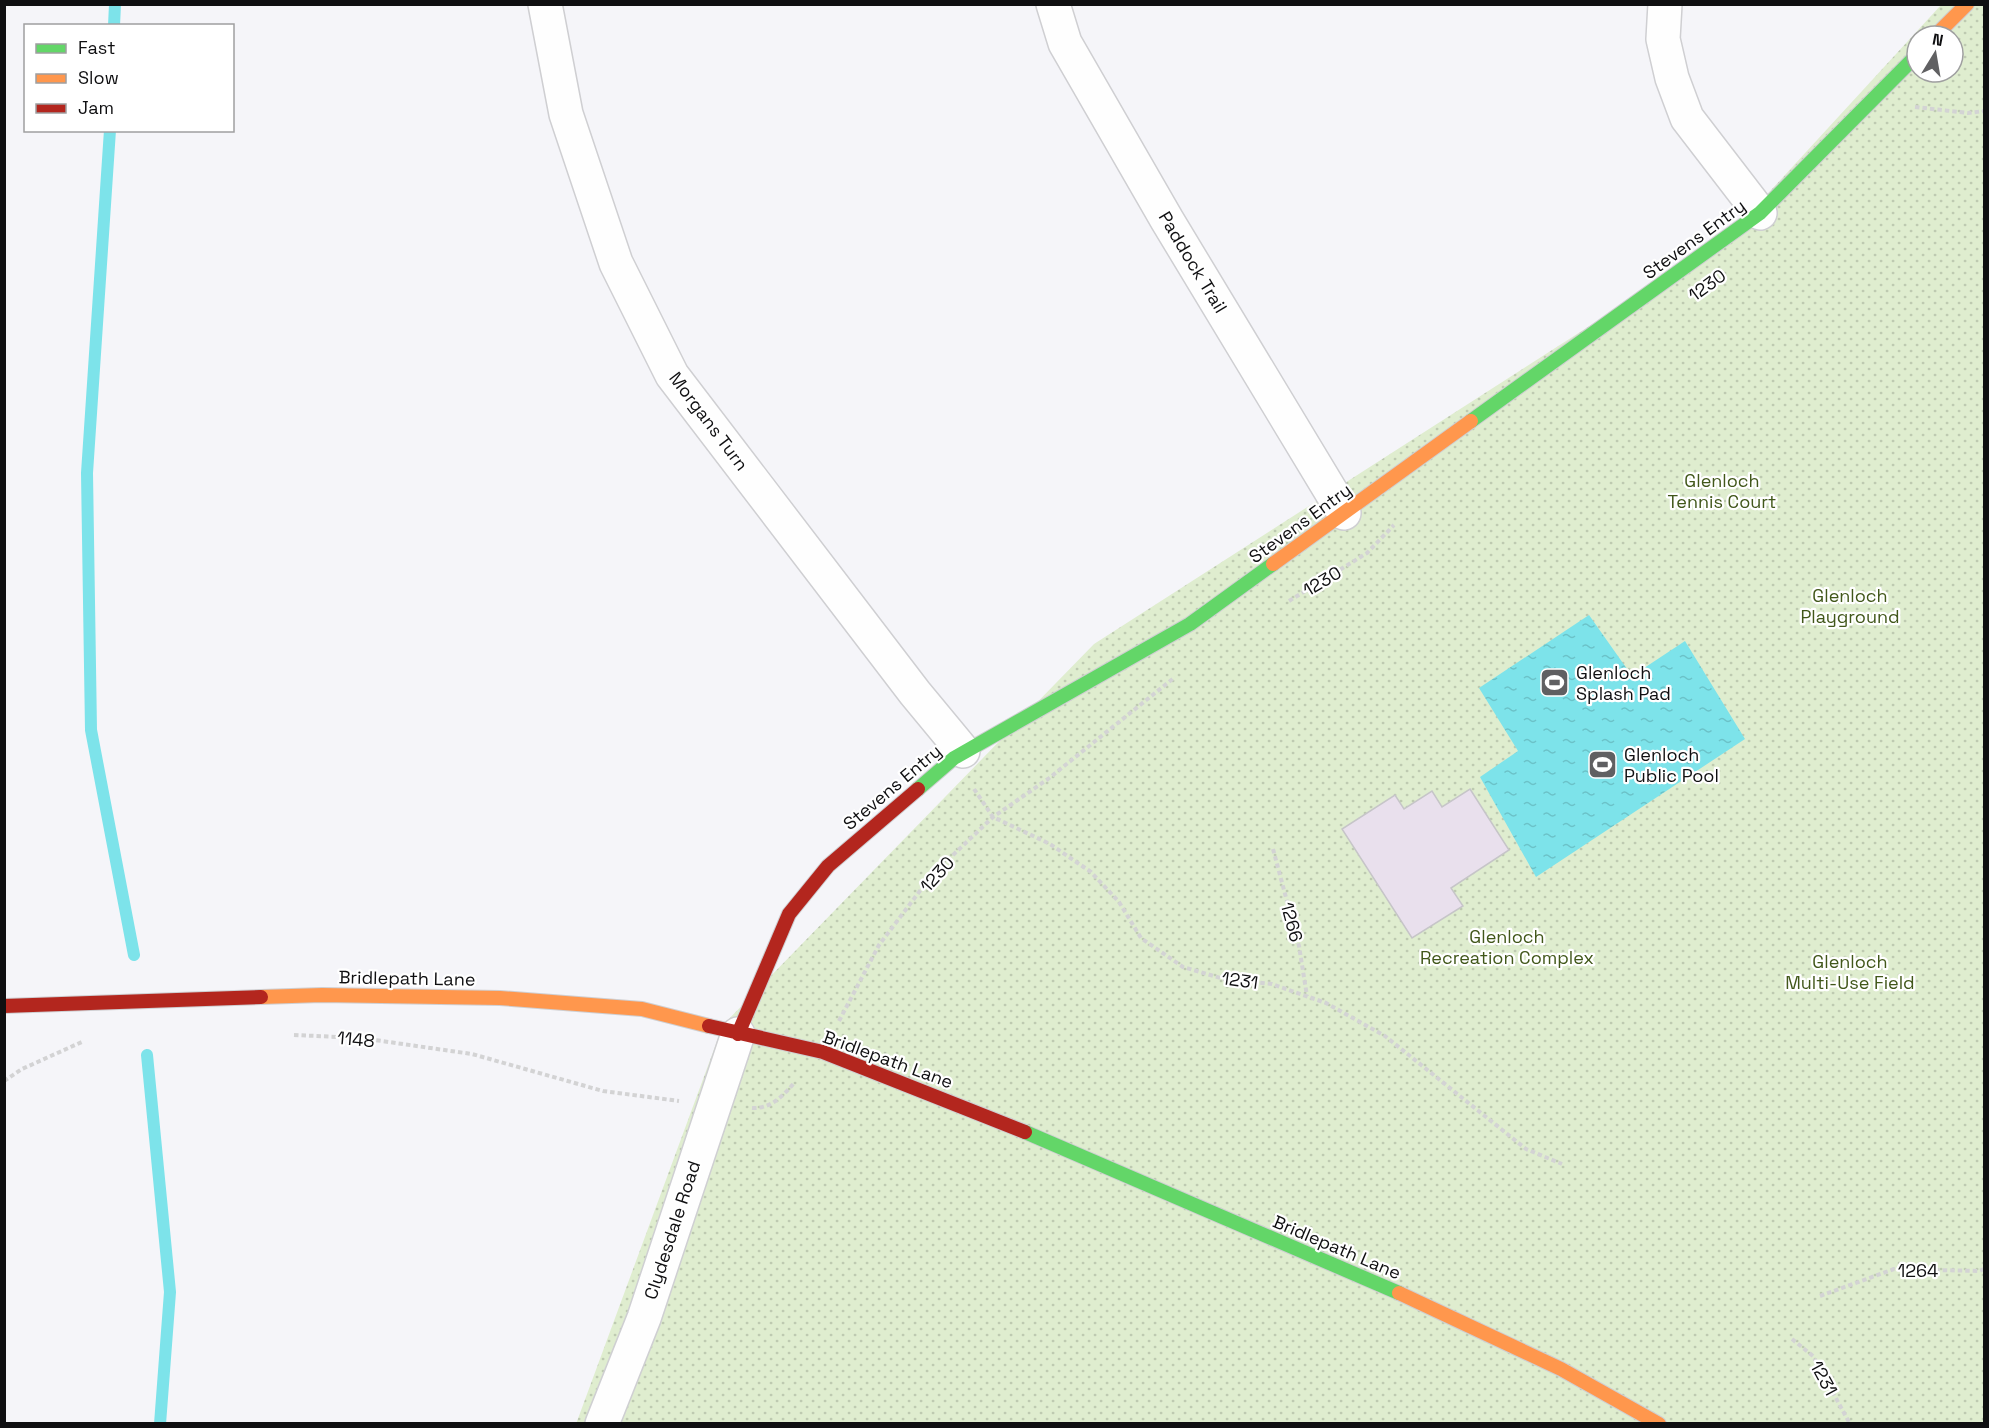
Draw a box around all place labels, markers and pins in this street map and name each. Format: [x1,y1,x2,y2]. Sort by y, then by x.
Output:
place label: Glenloch Splash Pad [1576,661,1671,705]
sports icon: Glenloch Splash Pad [1539,666,1571,698]
place label: Glenloch Public Pool [1624,743,1719,787]
sports icon: Glenloch Public Pool [1587,748,1619,780]

